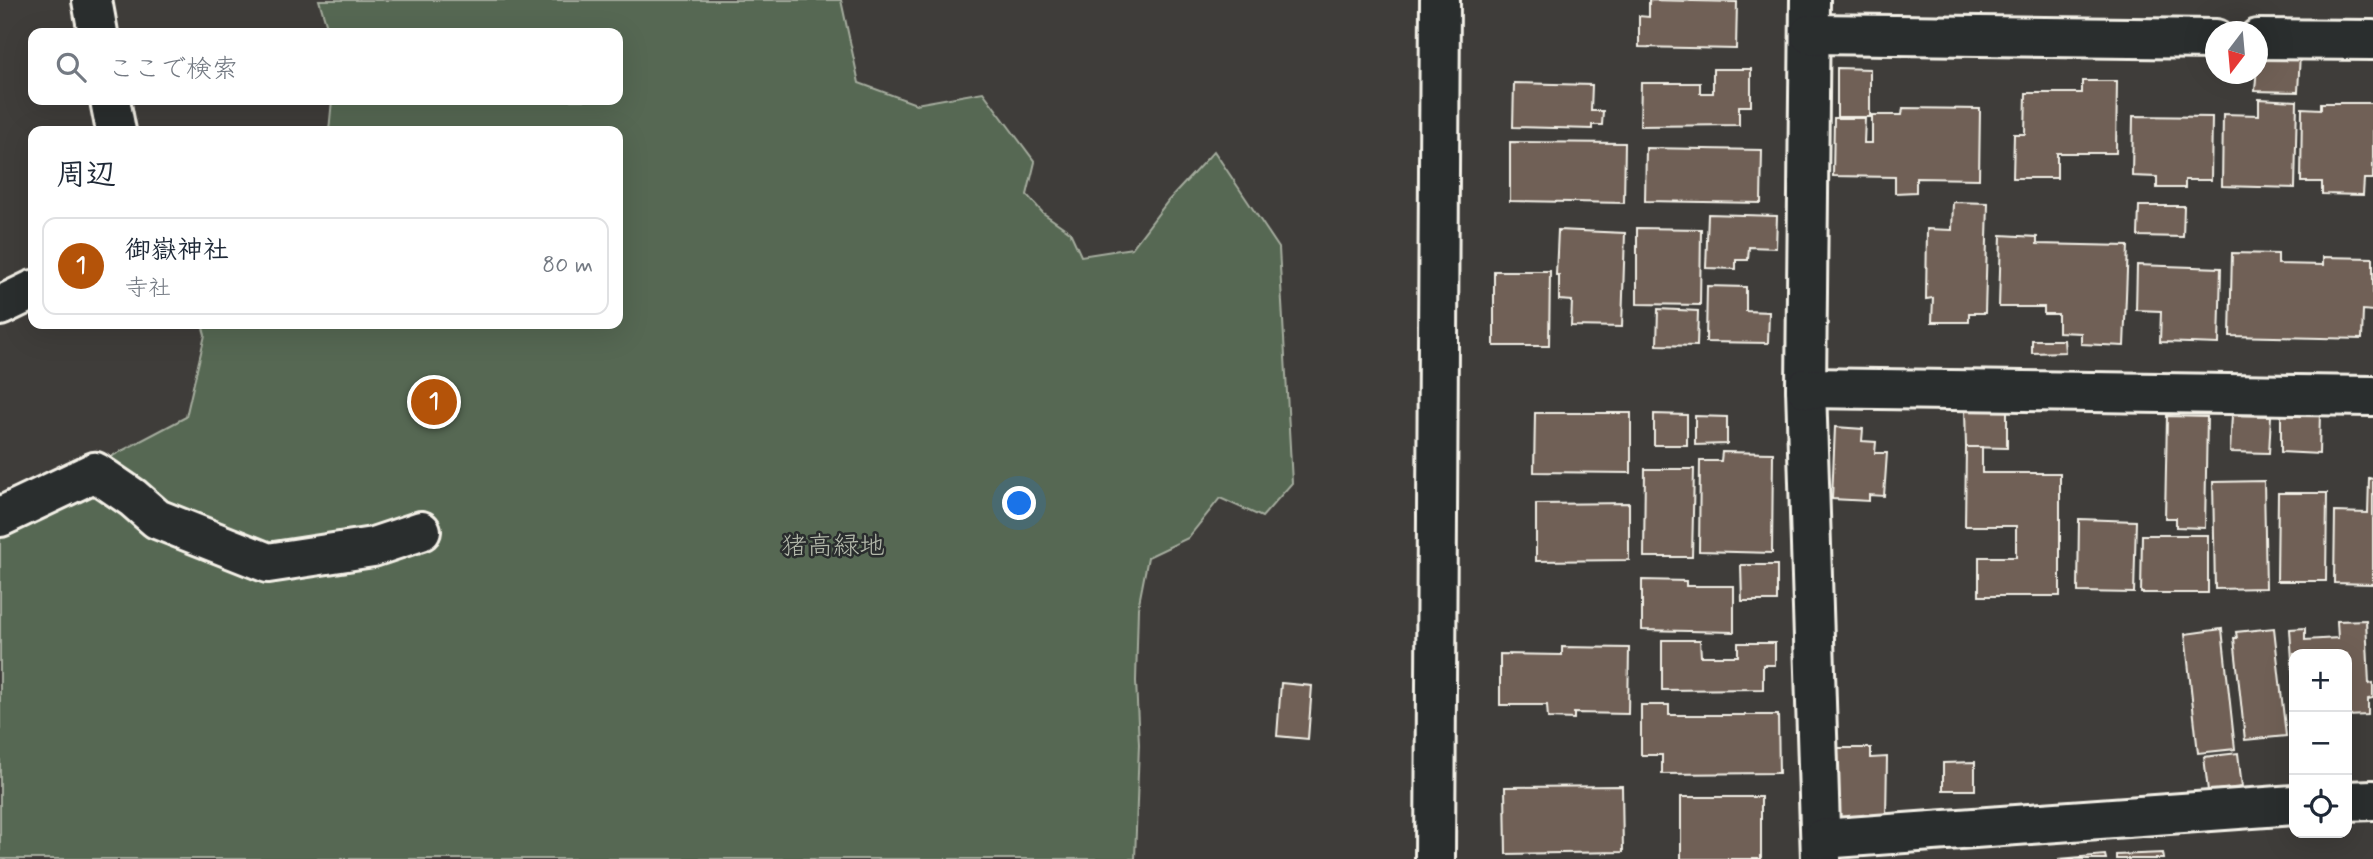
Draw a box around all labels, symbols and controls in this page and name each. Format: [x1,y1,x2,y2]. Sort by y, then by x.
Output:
north arrow [2205,21,2268,84]
search box [28,28,623,105]
icon: search [52,48,90,86]
text: ここで検索 [108,53,238,87]
text: 周辺 [56,156,116,195]
text: 御嶽神社 [125,234,229,268]
text: 1 [76,251,86,281]
text: 80 m [542,251,593,281]
text: 寺社 [125,274,171,304]
pin: 1 [411,376,457,428]
your location [1002,486,1036,520]
park label: 猪高緑地 [781,530,885,564]
map controls [2289,649,2352,838]
button: + [2289,649,2352,712]
button: − [2289,712,2352,775]
button: locate [2289,775,2352,838]

